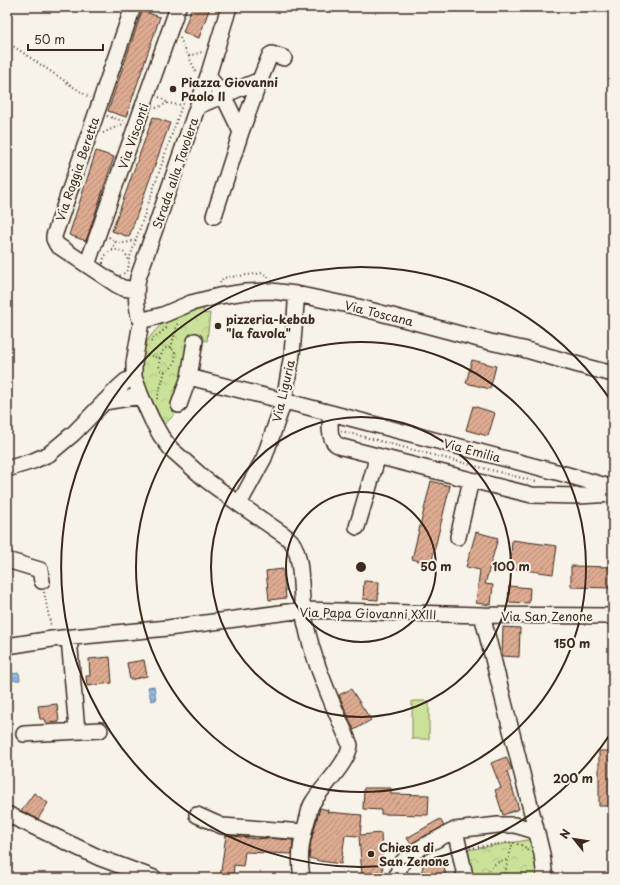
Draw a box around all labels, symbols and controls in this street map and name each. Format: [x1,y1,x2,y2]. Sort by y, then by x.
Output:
scale bar [28,26,103,52]
text: 50 m [34,30,65,48]
place label: Piazza Giovanni Paolo II [181,73,278,105]
marker: Piazza Giovanni Paolo II [168,84,178,94]
street label: Via Visconti [113,101,153,171]
street label: Via Roggia Beretta [51,114,103,224]
street label: Strada alla Tavolera [148,114,203,231]
street label: Via Toscana [343,296,416,330]
place label: pizzeria-kebab "la favola" [226,310,315,342]
marker: pizzeria-kebab "la favola" [213,321,223,331]
street label: Via Liguria [267,358,299,424]
street label: Via Emilia [441,434,503,466]
text: 50 m [420,557,452,575]
text: 100 m [492,557,530,575]
centre of rings [354,560,368,574]
street label: Via Papa Giovanni XXIII [299,603,437,623]
street label: Via San Zenone [501,607,593,625]
text: 150 m [554,634,590,652]
text: 200 m [553,769,593,787]
north arrow [554,819,594,859]
text: N [555,825,575,842]
place label: Chiesa di San Zenone [379,838,449,870]
marker: Chiesa di San Zenone [366,849,376,859]

